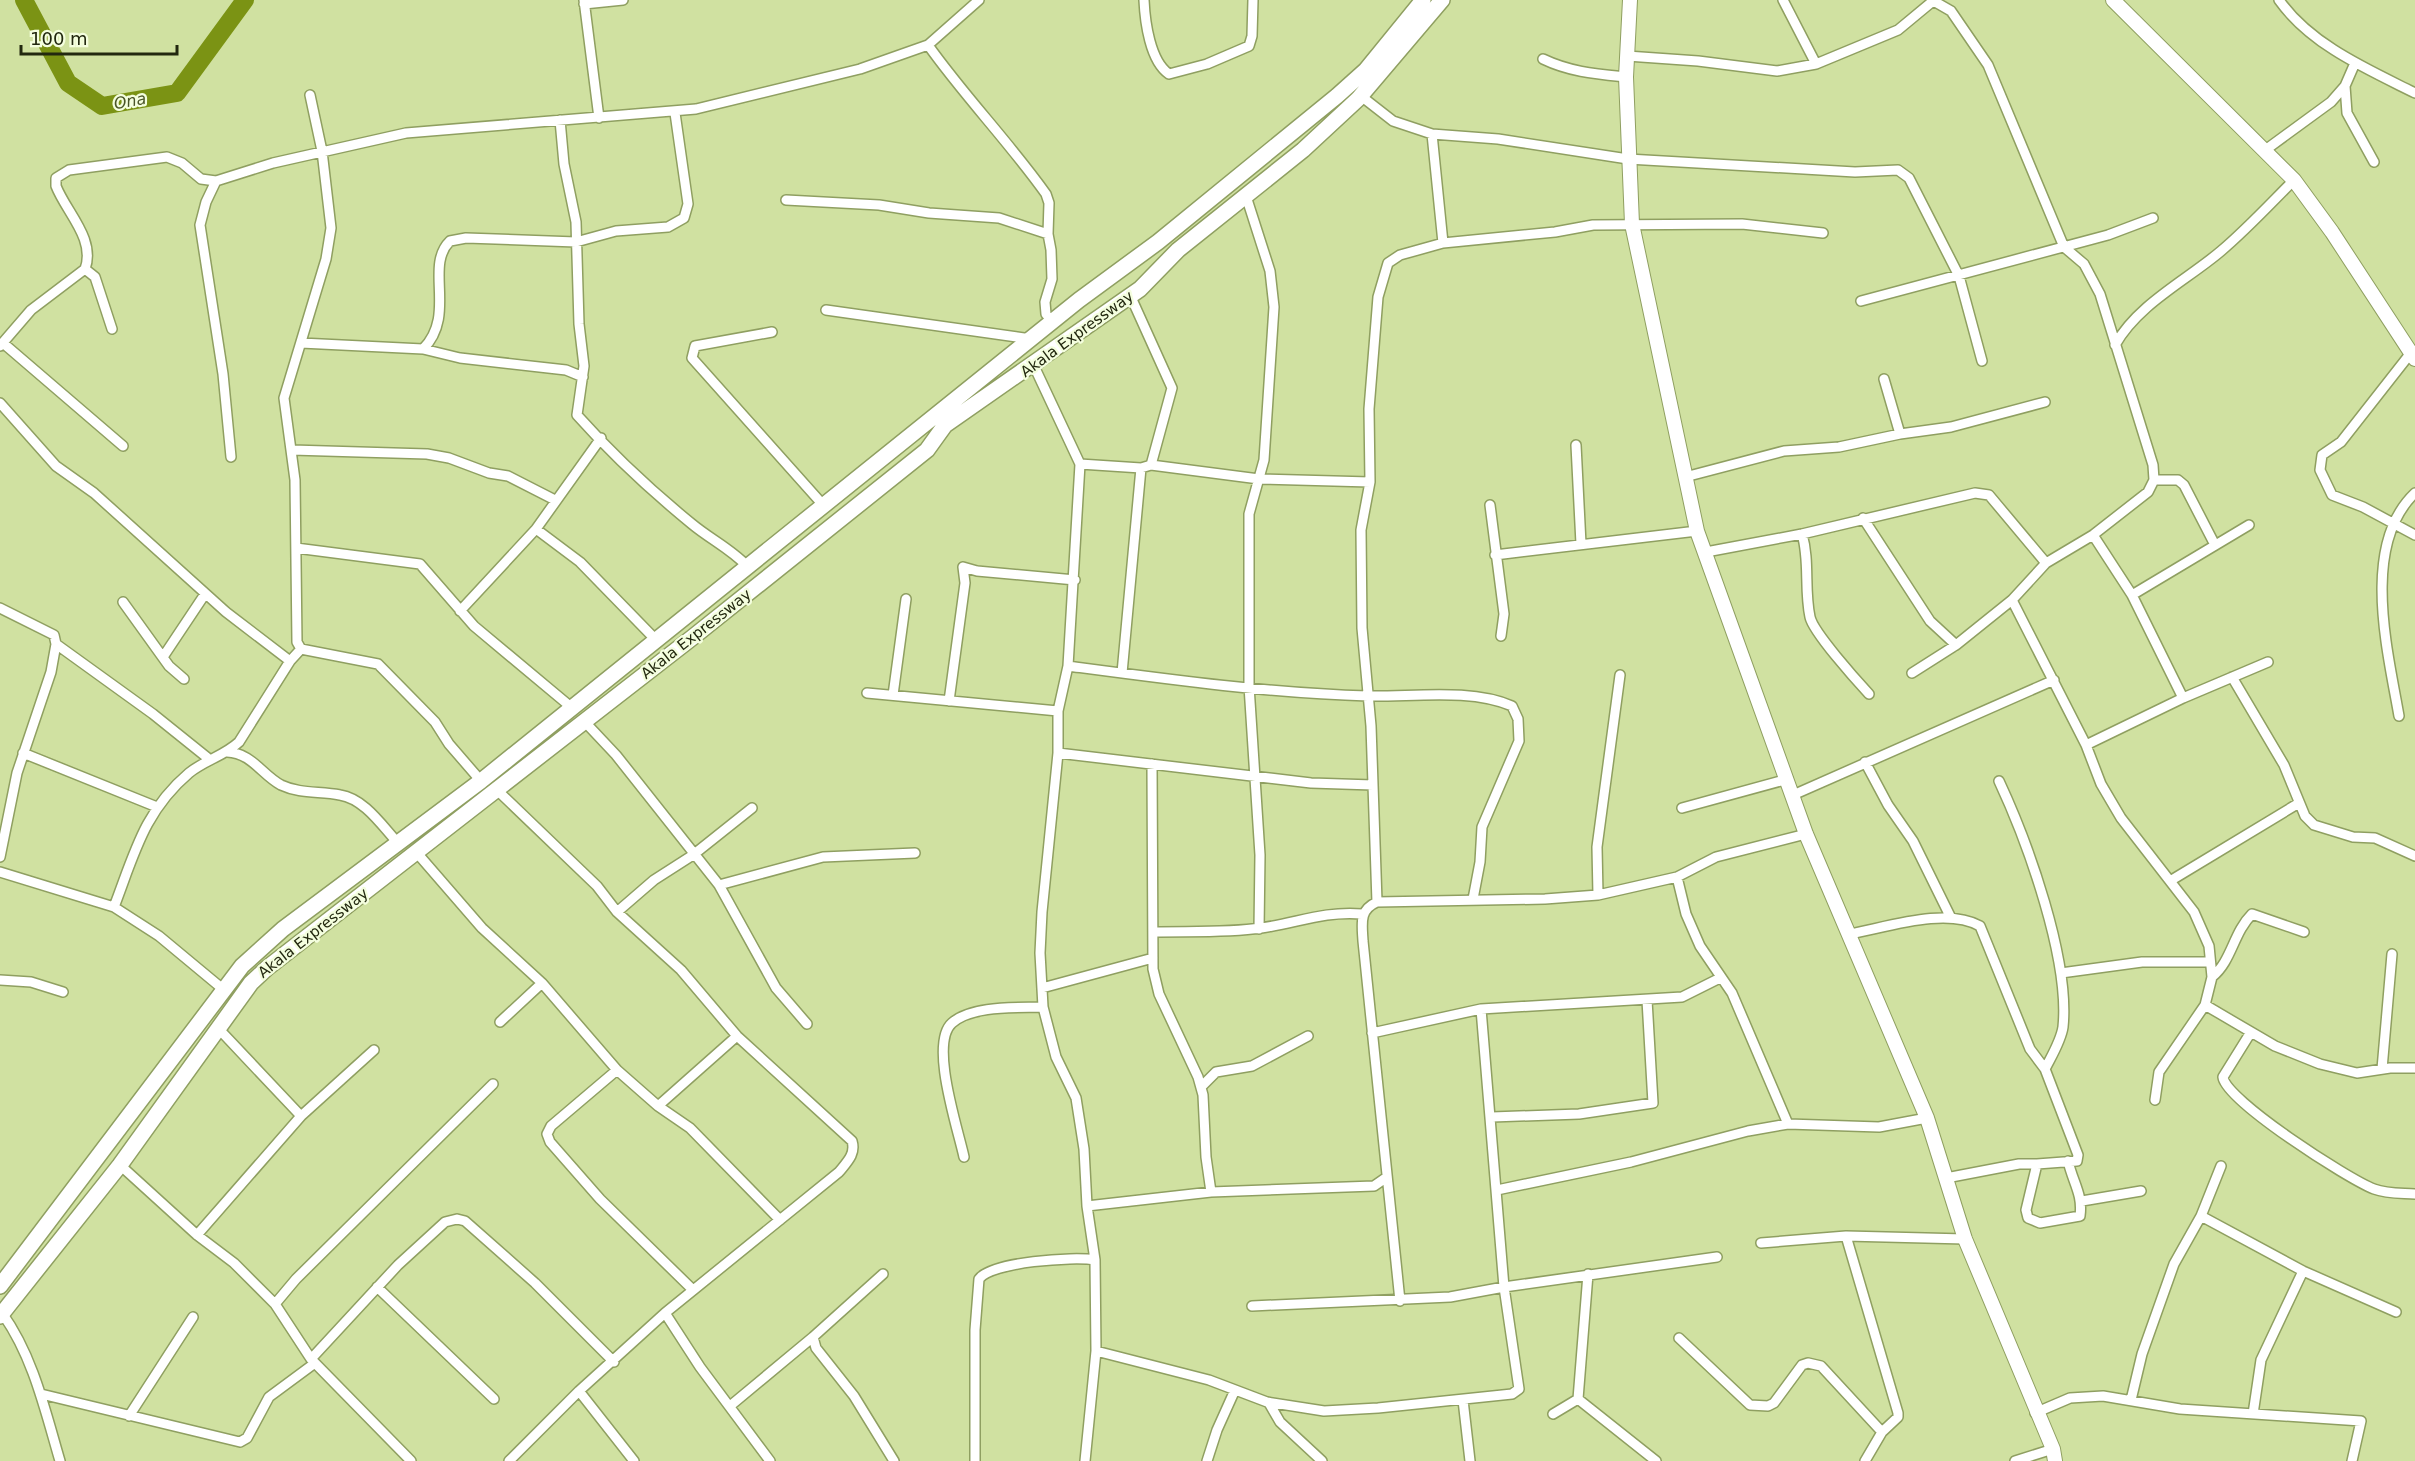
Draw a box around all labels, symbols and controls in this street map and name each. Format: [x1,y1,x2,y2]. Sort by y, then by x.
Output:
scale bar [21,18,177,56]
text: 100 m [30,28,88,49]
water label: Ona [112,89,148,113]
street label: Akala Expressway [1017,287,1137,381]
street label: Akala Expressway [637,585,755,683]
street label: Akala Expressway [254,884,372,982]

